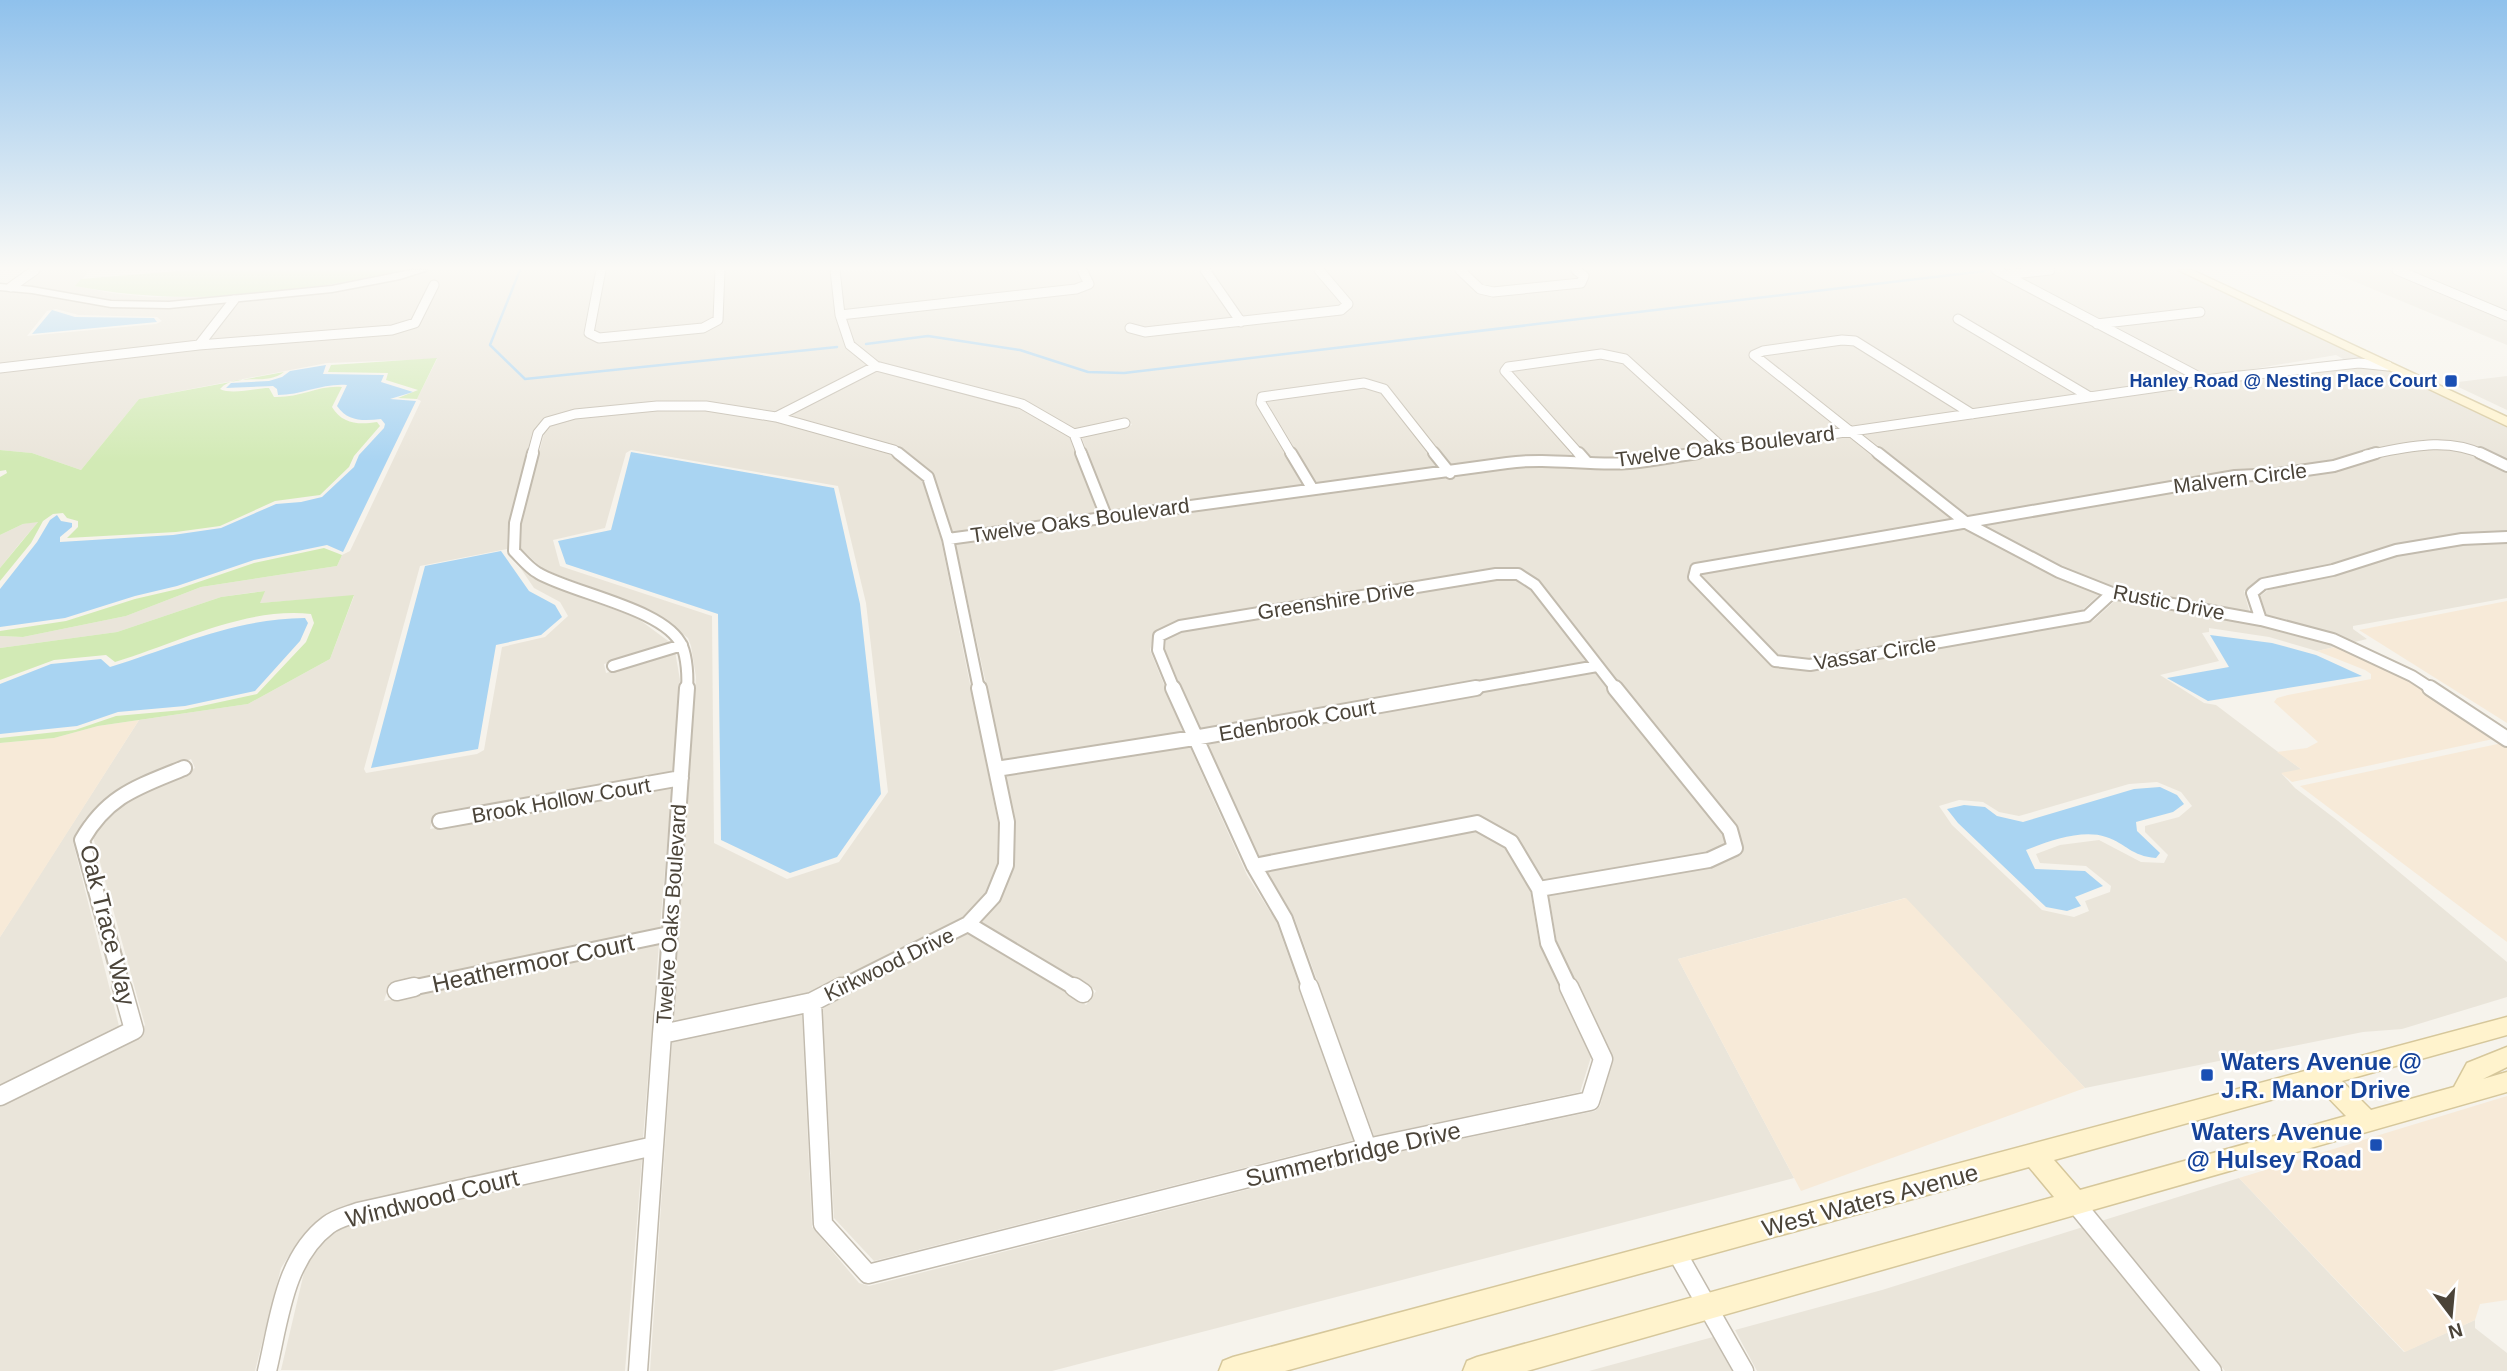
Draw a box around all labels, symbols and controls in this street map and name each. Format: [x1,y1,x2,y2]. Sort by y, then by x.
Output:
place label: Hanley Road @ Nesting Place Court [2129,371,2437,391]
marker: Hanley Road @ Nesting Place Court [2443,373,2459,389]
street label: Twelve Oaks Boulevard [1614,421,1836,471]
street label: Malvern Circle [2172,458,2308,498]
street label: Twelve Oaks Boulevard [969,493,1191,547]
street label: Greenshire Drive [1256,576,1416,624]
street label: Rustic Drive [2111,580,2227,624]
street label: Vassar Circle [1812,632,1938,674]
street label: Edenbrook Court [1217,695,1377,745]
street label: Brook Hollow Court [470,773,652,827]
street label: Twelve Oaks Boulevard [652,803,690,1025]
street label: Oak Trace Way [75,842,141,1008]
street label: Kirkwood Drive [820,923,958,1005]
street label: Heathermoor Court [430,928,637,998]
place label: Waters Avenue @ J.R. Manor Drive [2221,1048,2422,1103]
marker: Waters Avenue @ J.R. Manor Drive [2199,1067,2215,1083]
street label: Summerbridge Drive [1243,1116,1463,1192]
place label: Waters Avenue @ Hulsey Road [2187,1118,2362,1173]
marker: Waters Avenue @ Hulsey Road [2368,1137,2384,1153]
street label: West Waters Avenue [1759,1158,1981,1242]
street label: Windwood Court [343,1163,522,1233]
north arrow [2416,1280,2486,1350]
text: N [2446,1319,2465,1343]

